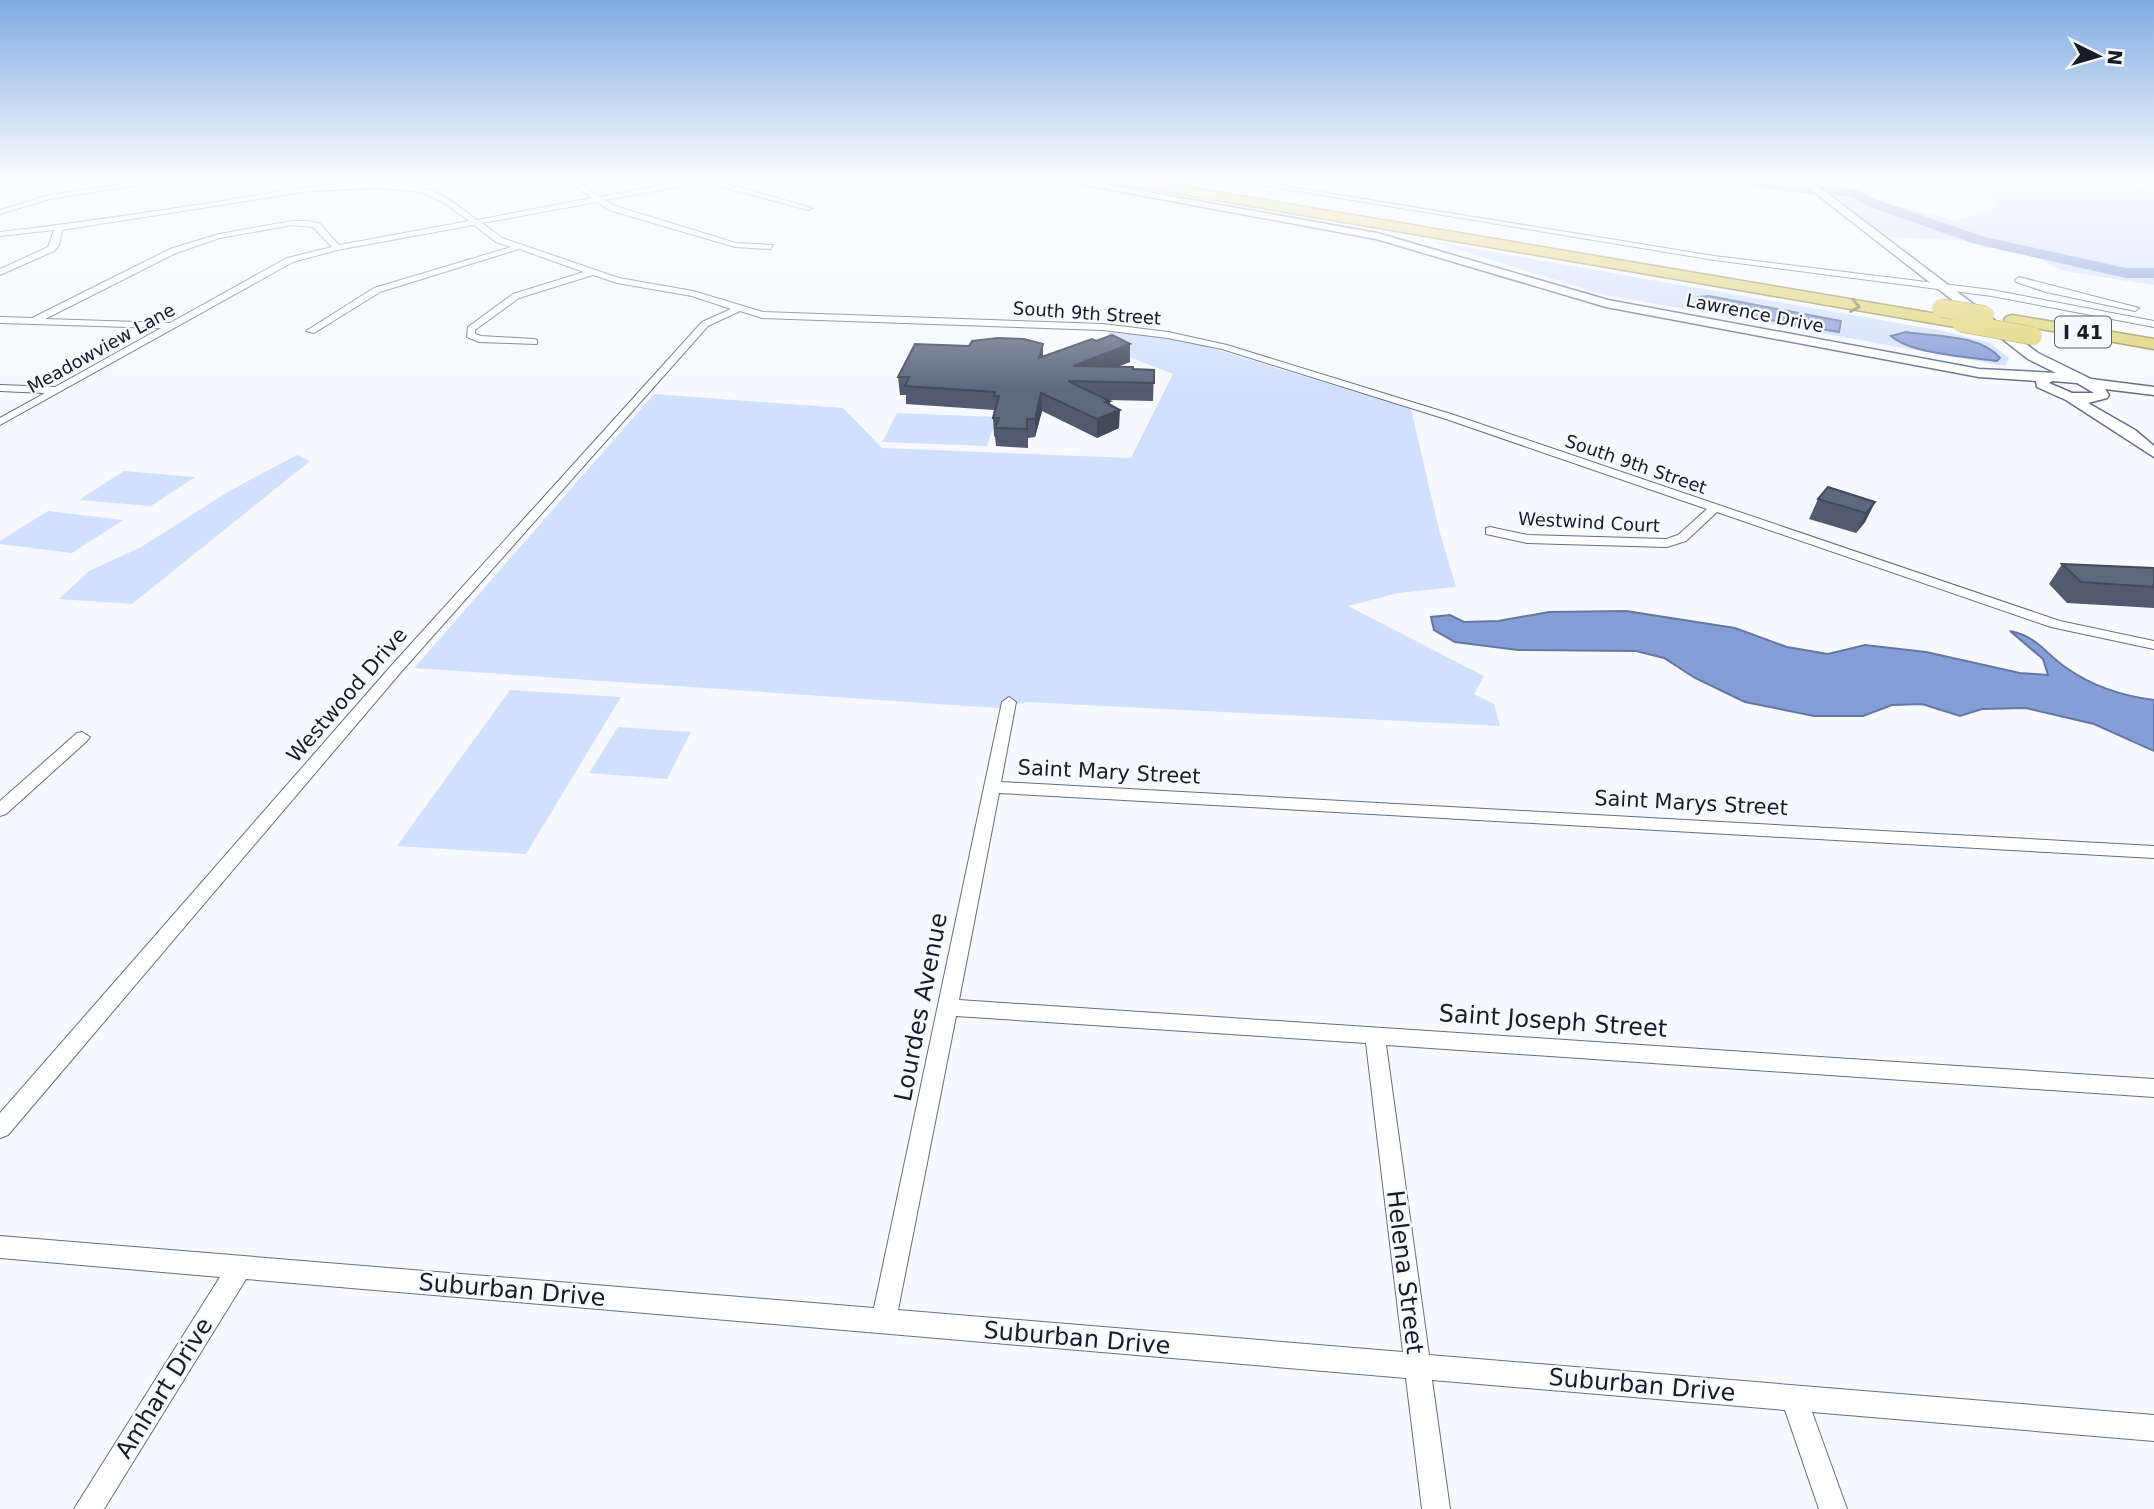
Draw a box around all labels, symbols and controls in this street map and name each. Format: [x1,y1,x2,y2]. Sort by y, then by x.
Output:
north arrow [2063,21,2133,91]
text: N [2103,49,2127,66]
street label: Lawrence Drive [1684,289,1826,337]
street label: South 9th Street [1012,297,1162,329]
one-way arrow [1849,298,1861,313]
street label: Meadowview Lane [24,299,178,397]
road number: I 41 [2055,316,2111,348]
street label: South 9th Street [1562,430,1710,498]
street label: Westwind Court [1518,508,1660,536]
street label: Westwood Drive [282,623,412,767]
street label: Saint Mary Street [1017,755,1201,789]
street label: Saint Marys Street [1594,786,1788,820]
street label: Lourdes Avenue [889,910,953,1104]
street label: Saint Joseph Street [1438,999,1668,1043]
street label: Helena Street [1381,1189,1429,1355]
street label: Suburban Drive [417,1268,607,1312]
street label: Amhart Drive [110,1312,218,1464]
street label: Suburban Drive [982,1316,1172,1360]
street label: Suburban Drive [1547,1363,1737,1407]

